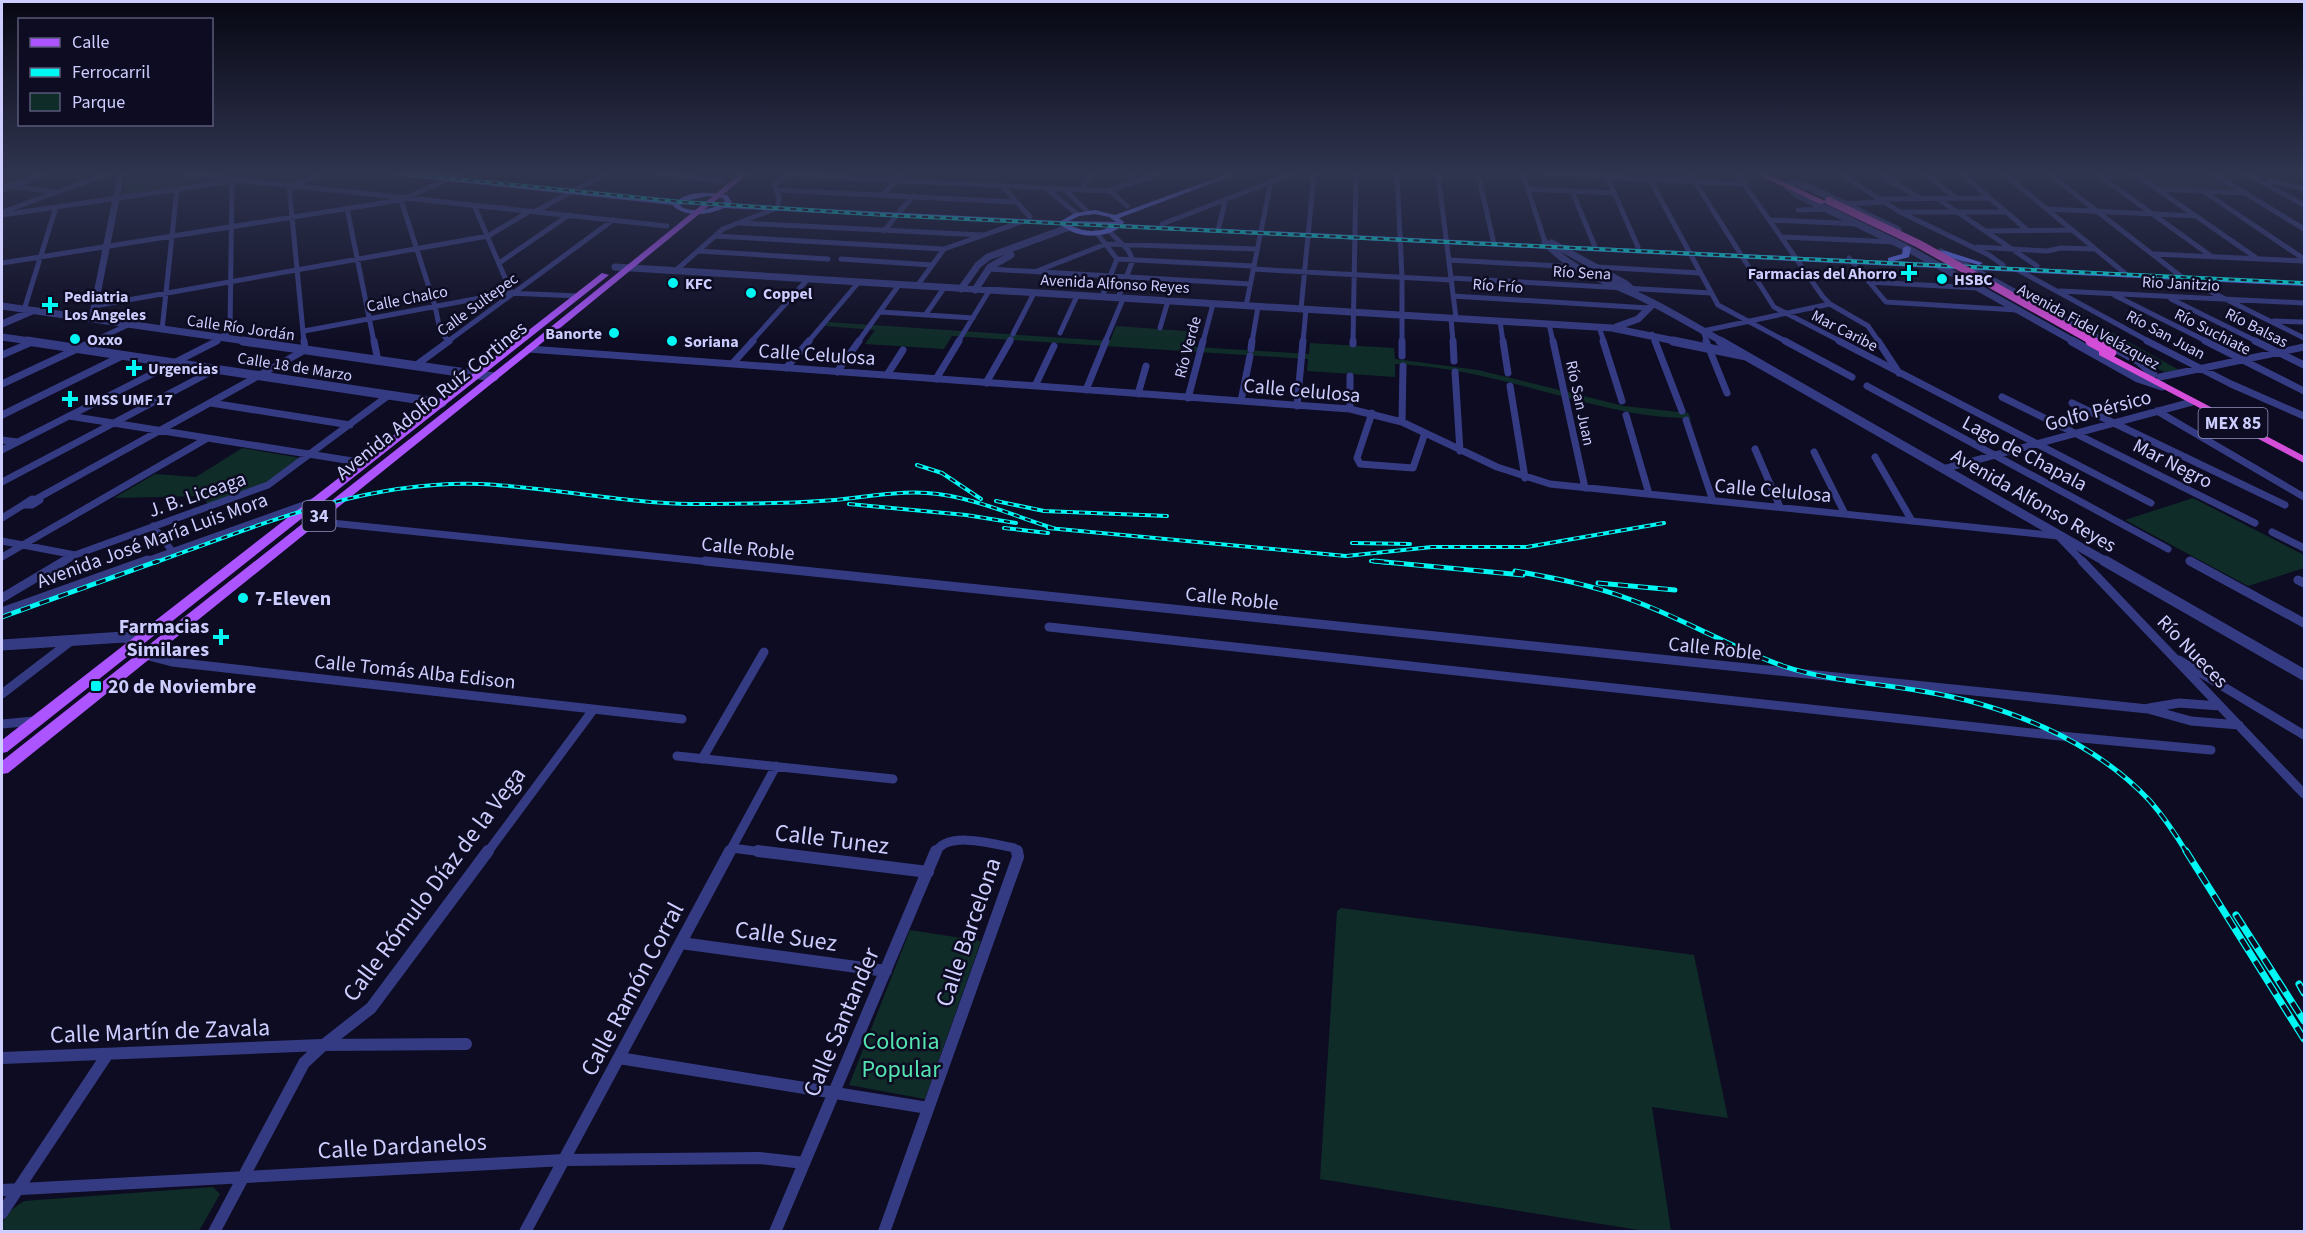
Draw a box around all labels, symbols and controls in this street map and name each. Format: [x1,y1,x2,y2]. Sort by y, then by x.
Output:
legend [18,18,213,126]
text: Calle [72,30,110,55]
text: Ferrocarril [72,60,150,85]
text: Parque [72,90,125,115]
street label: Río Sena [1552,260,1612,286]
place label: Farmacias del Ahorro [1748,263,1897,285]
marker: Farmacias del Ahorro [1902,266,1916,280]
street label: Calle Sultepec [433,268,523,342]
street label: Avenida Alfonso Reyes [1040,269,1190,299]
place label: HSBC [1954,269,1993,291]
street label: Rio Janitzio [2141,271,2221,297]
marker: HSBC [1935,272,1949,286]
place label: KFC [685,273,712,295]
street label: Río Frío [1472,273,1524,299]
marker: KFC [666,276,680,290]
street label: Avenida Fidel Velázquez [2013,279,2164,375]
street label: Calle Chalco [365,280,450,318]
place label: Coppel [763,283,813,305]
place label: Pediatria Los Angeles [64,286,146,326]
marker: Coppel [744,286,758,300]
marker: Pediatria Los Angeles [41,296,59,314]
street label: Río Suchiate [2171,303,2255,361]
street label: Río Balsas [2221,303,2292,353]
street label: Mar Caribe [1808,305,1882,357]
street label: Río San Juan [2122,305,2209,365]
street label: Calle Río Jordán [185,310,296,346]
street label: Río Verde [1169,314,1207,381]
street label: Avenida Adolfo Ruíz Cortines [330,315,533,487]
place label: Banorte [545,323,602,345]
marker: Banorte [607,326,621,340]
place label: Oxxo [87,329,123,351]
place label: Soriana [684,331,739,353]
marker: Oxxo [68,332,82,346]
marker: Soriana [665,334,679,348]
street label: Calle Celulosa [757,337,876,373]
street label: Calle 18 de Marzo [236,347,354,387]
place label: Urgencias [148,358,218,380]
marker: Urgencias [125,359,143,377]
street label: Río San Juan [1560,359,1600,448]
street label: Calle Celulosa [1242,372,1362,410]
street label: Golfo Pérsico [2042,383,2155,439]
place label: IMSS UMF 17 [84,389,173,411]
marker: IMSS UMF 17 [61,390,79,408]
road number: MEX 85 [2198,408,2268,438]
street label: Lago de Chapala [1957,409,2092,499]
street label: Mar Negro [2128,432,2217,496]
street label: Avenida Alfonso Reyes [1946,442,2121,560]
street label: J. B. Liceaga [145,465,250,525]
street label: Calle Celulosa [1713,472,1833,510]
street label: Avenida José María Luis Mora [33,486,272,596]
road number: 34 [302,501,336,531]
street label: Calle Roble [700,530,796,568]
street label: Calle Roble [1184,580,1280,618]
place label: 7-Eleven [255,585,331,613]
marker: 7-Eleven [236,591,250,605]
street label: Río Nueces [2150,609,2234,694]
place label: Farmacias Similares [119,613,209,664]
marker: Farmacias Similares [214,630,228,644]
street label: Calle Roble [1667,630,1763,668]
street label: Calle Tomás Alba Edison [313,648,517,696]
place label: 20 de Noviembre [108,673,256,701]
marker: 20 de Noviembre [89,679,103,693]
street label: Calle Rómulo Díaz de la Vega [334,759,535,1009]
street label: Calle Tunez [773,815,891,864]
street label: Calle Barcelona [927,853,1010,1011]
street label: Calle Ramón Corral [572,896,693,1082]
street label: Calle Suez [733,912,839,961]
street label: Calle Santander [794,941,889,1102]
street label: Calle Martín de Zavala [49,1010,271,1053]
park label: Colonia Popular [862,1024,941,1087]
street label: Calle Dardanelos [317,1125,487,1168]

